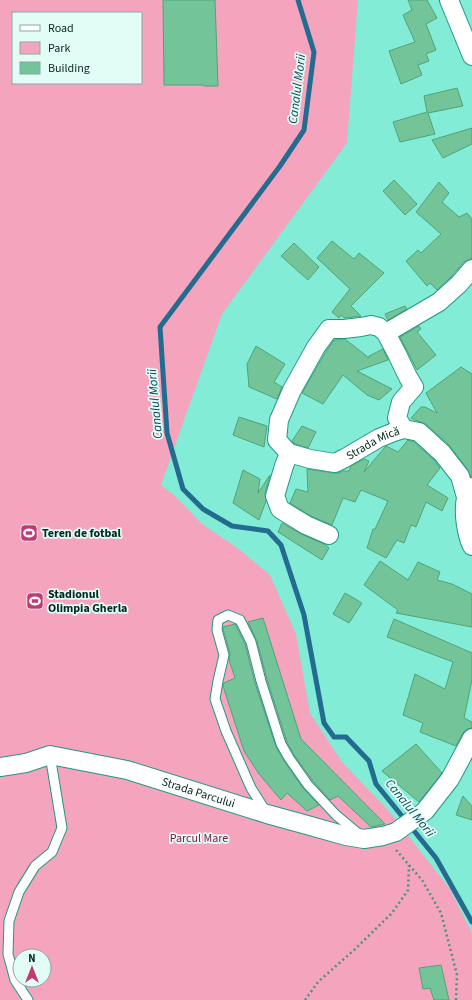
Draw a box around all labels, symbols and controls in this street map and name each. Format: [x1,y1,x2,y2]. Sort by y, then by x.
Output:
legend [12,12,142,84]
text: Road [48,20,74,37]
text: Park [48,40,70,57]
water label: Canalul Morii [284,52,310,125]
text: Building [48,60,90,77]
water label: Canalul Morii [143,367,167,440]
street label: Strada Mică [343,422,402,464]
sports icon: Teren de fotbal [19,523,39,543]
place label: Teren de fotbal [42,525,122,542]
place label: Stadionul Olimpia Gherla [48,586,127,617]
sports icon: Stadionul Olimpia Gherla [25,591,45,611]
street label: Strada Parcului [160,773,237,812]
water label: Canalul Morii [381,775,440,842]
park label: Parcul Mare [170,830,228,847]
north arrow [12,948,52,988]
text: N [28,951,36,966]

